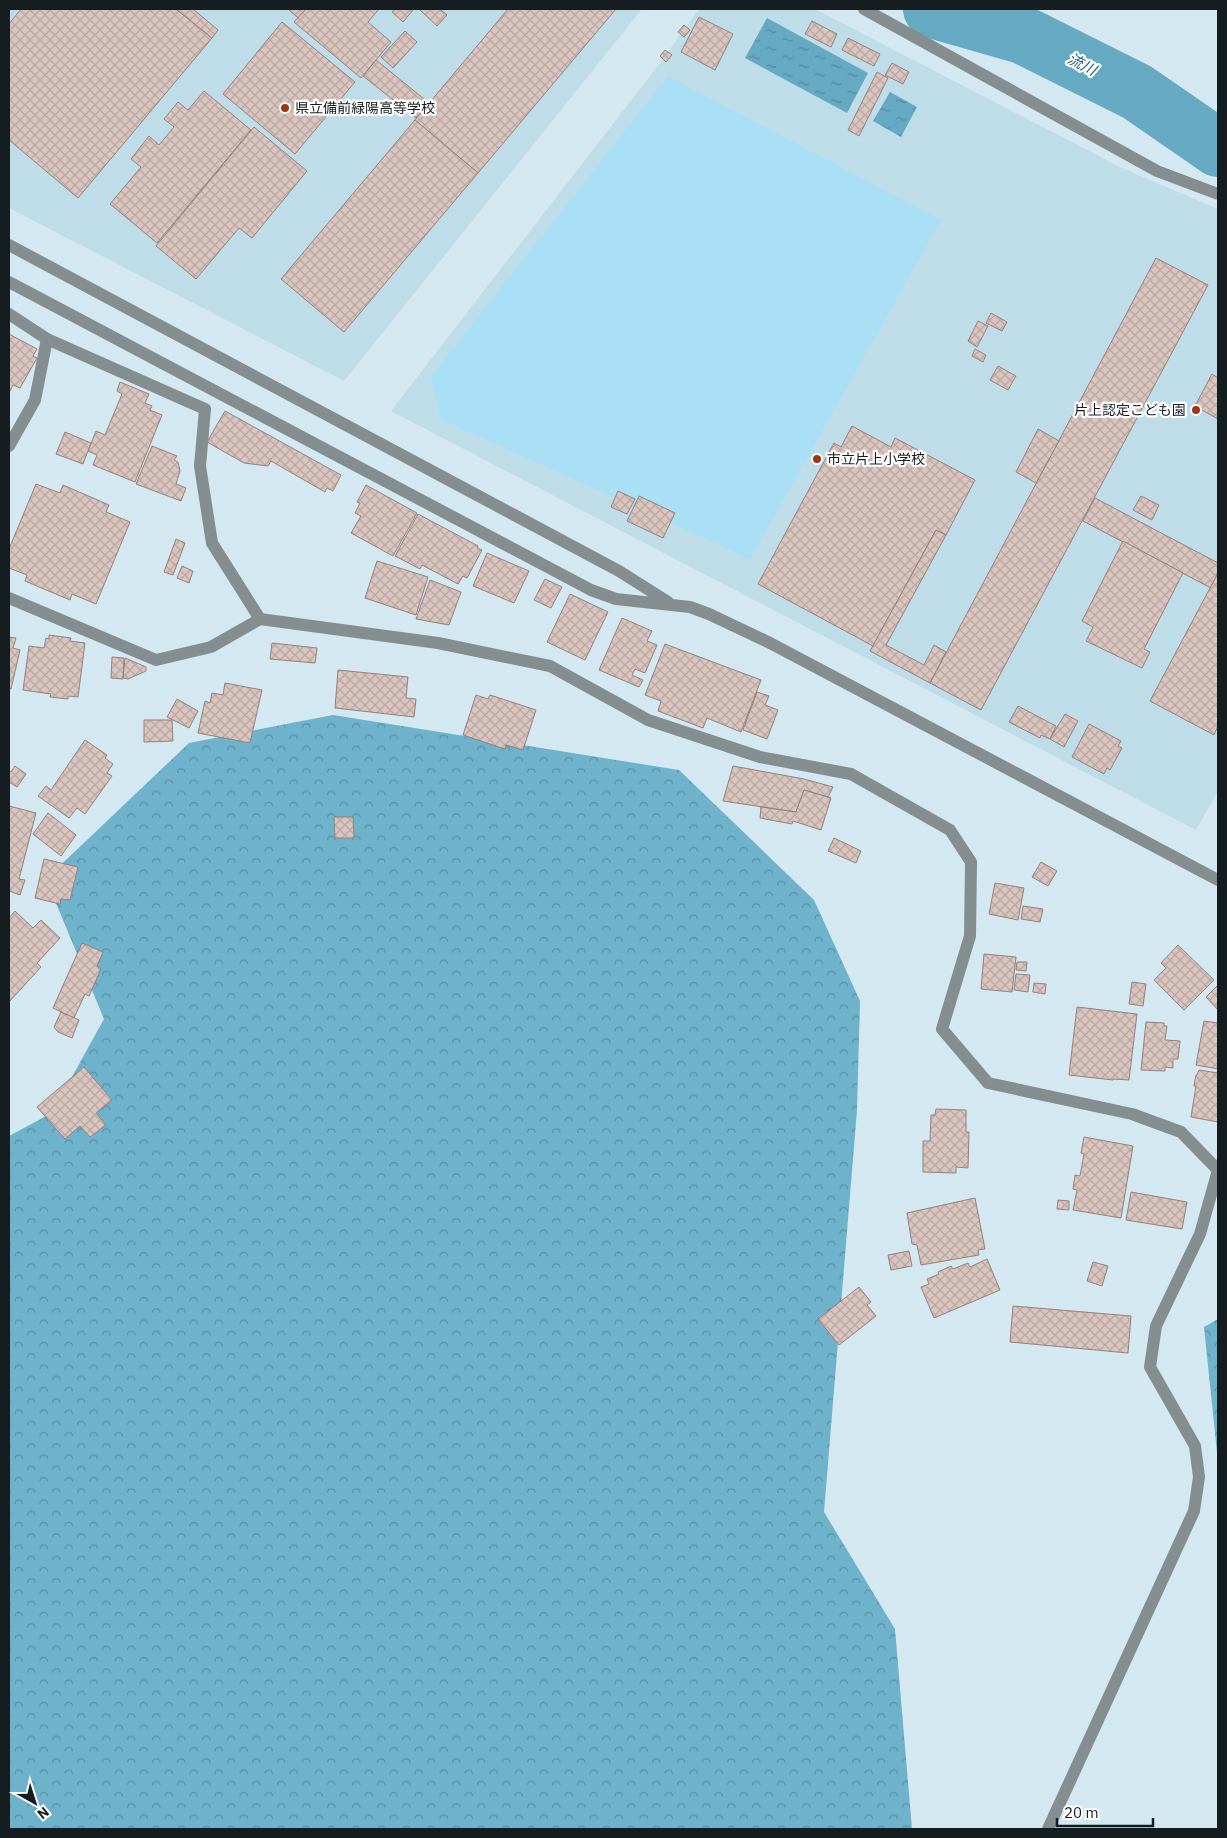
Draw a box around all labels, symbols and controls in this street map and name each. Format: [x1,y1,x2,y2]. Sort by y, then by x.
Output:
water label: 流川 [1064,49,1101,80]
place label: 県立備前緑陽高等学校 [295,99,435,117]
marker: 県立備前緑陽高等学校 [279,102,291,114]
place label: 片上認定こども園 [1074,401,1186,419]
marker: 片上認定こども園 [1190,404,1202,416]
place label: 市立片上小学校 [827,450,925,468]
marker: 市立片上小学校 [811,453,823,465]
north arrow [10,1778,60,1828]
scale bar [1057,1796,1153,1828]
text: N [34,1803,53,1823]
text: 20 m [1064,1803,1099,1822]

